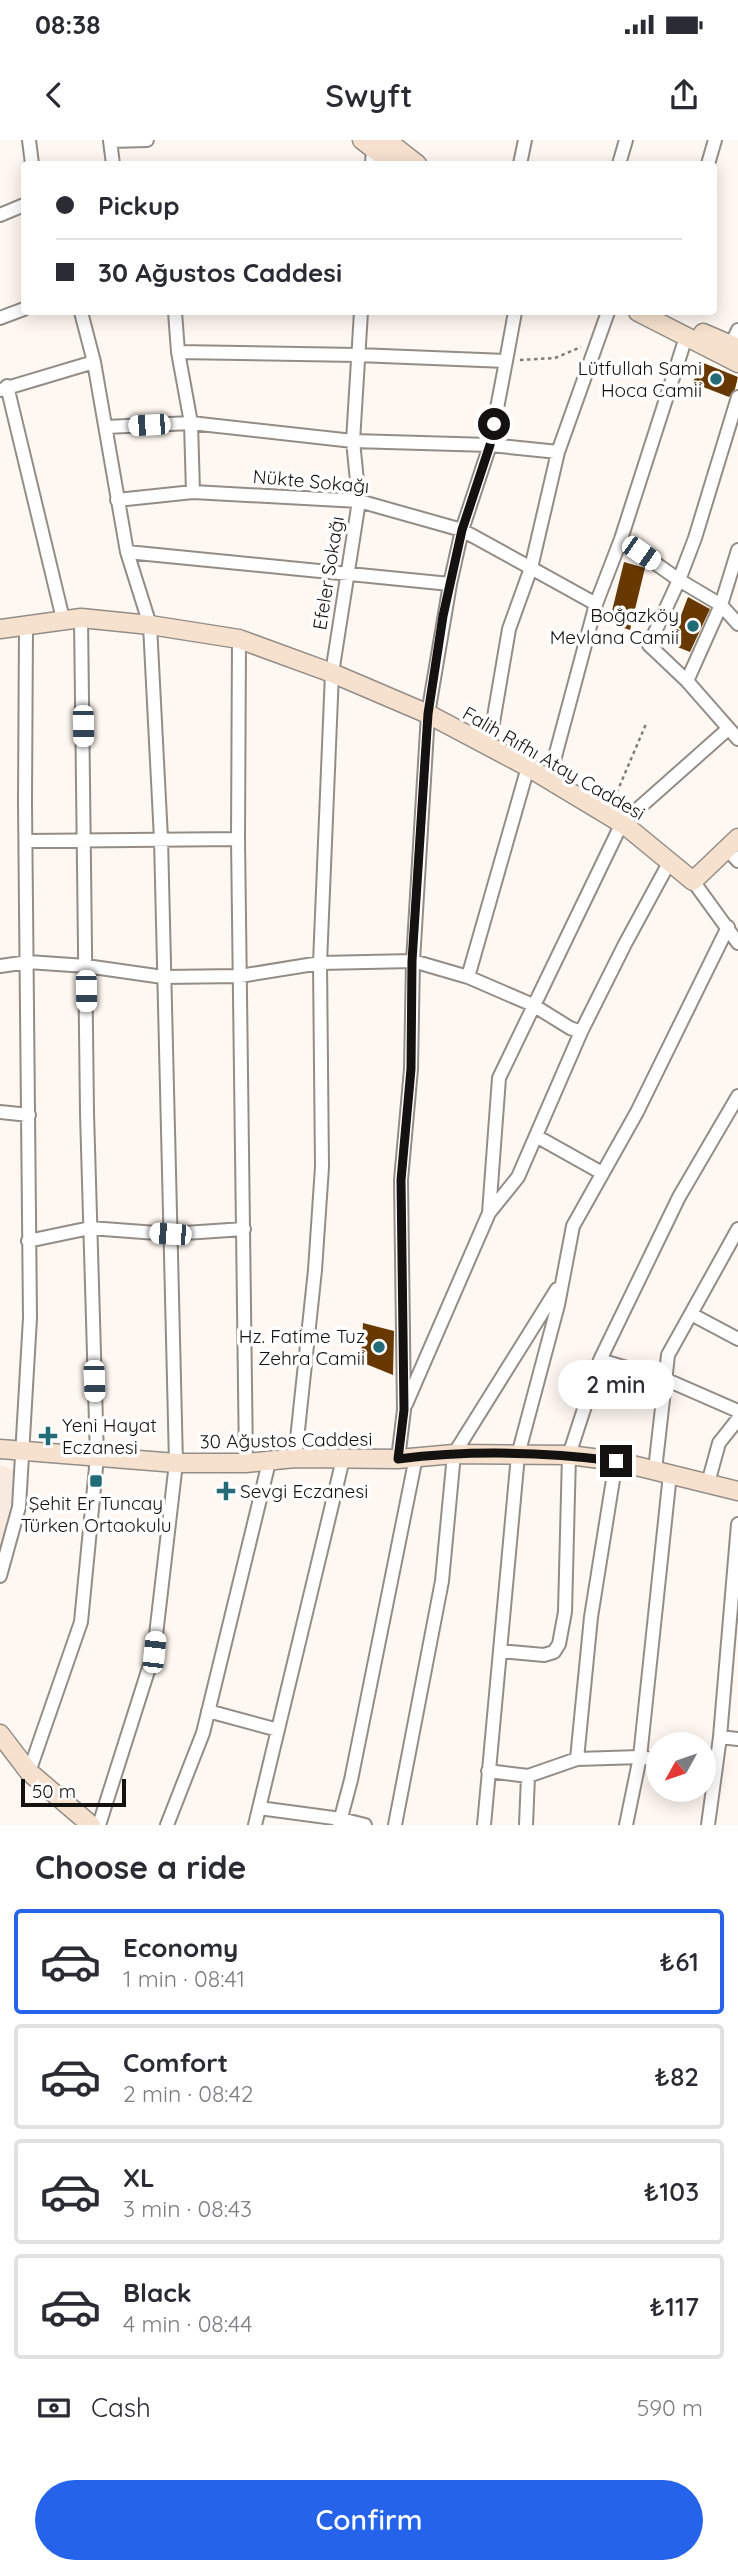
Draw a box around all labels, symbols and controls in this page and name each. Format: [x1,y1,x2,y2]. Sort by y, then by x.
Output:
text: 08:38 [35,8,101,41]
text: Swyft [325,75,413,115]
icon: back [35,76,73,114]
icon: share [665,76,703,114]
text: Pickup [98,189,180,222]
text: 30 Ağustos Caddesi [98,256,342,289]
place label: Lütfullah Sami Hoca Camii [578,356,702,402]
marker: Lütfullah Sami Hoca Camii [708,371,724,387]
route start [478,408,510,440]
car [128,413,171,437]
street label: Nükte Sokağı [252,464,370,498]
street label: Efeler Sokağı [307,514,349,632]
car [618,532,665,574]
place label: Boğazköy Mevlana Camii [550,603,679,649]
marker: Boğazköy Mevlana Camii [685,618,701,634]
street label: Falih Rıfhı Atay Caddesi [458,701,650,825]
car [73,705,94,747]
car [76,970,97,1012]
car [149,1222,192,1246]
place label: Hz. Fatime Tuz Zehra Camii [239,1324,365,1370]
marker: Hz. Fatime Tuz Zehra Camii [371,1339,387,1355]
car [83,1360,106,1402]
callout: 2 min [558,1360,674,1408]
text: 2 min [586,1370,646,1399]
place label: Yeni Hayat Eczanesi [62,1413,157,1459]
street label: 30 Ağustos Caddesi [199,1426,373,1454]
marker: Yeni Hayat Eczanesi [40,1428,56,1444]
route end [600,1445,632,1477]
marker: Şehit Er Tuncay Türken Ortaokulu [88,1473,104,1489]
place label: Sevgi Eczanesi [240,1479,368,1503]
marker: Sevgi Eczanesi [218,1483,234,1499]
place label: Şehit Er Tuncay Türken Ortaokulu [20,1491,172,1537]
car [142,1630,167,1674]
north arrow [646,1732,716,1802]
map controls [646,1732,716,1802]
scale bar [21,1776,126,1808]
text: 50 m [32,1779,76,1803]
text: Choose a ride [35,1847,247,1887]
icon: car [39,1930,102,1993]
text: Economy [123,1931,238,1964]
text: ₺61 [659,1945,699,1978]
text: 1 min · 08:41 [123,1964,245,1993]
icon: car [39,2045,102,2108]
text: Comfort [123,2046,228,2079]
text: ₺82 [654,2060,699,2093]
text: 2 min · 08:42 [123,2079,254,2108]
icon: car [39,2160,102,2223]
text: XL [123,2161,155,2194]
text: ₺103 [643,2175,699,2208]
text: 3 min · 08:43 [123,2194,252,2223]
icon: car [39,2275,102,2338]
text: Black [123,2276,192,2309]
text: ₺117 [649,2290,699,2323]
text: 4 min · 08:44 [123,2309,252,2338]
icon: cash [35,2389,73,2427]
text: Cash [91,2391,151,2424]
text: 590 m [637,2393,703,2422]
button: Confirm [35,2480,703,2560]

